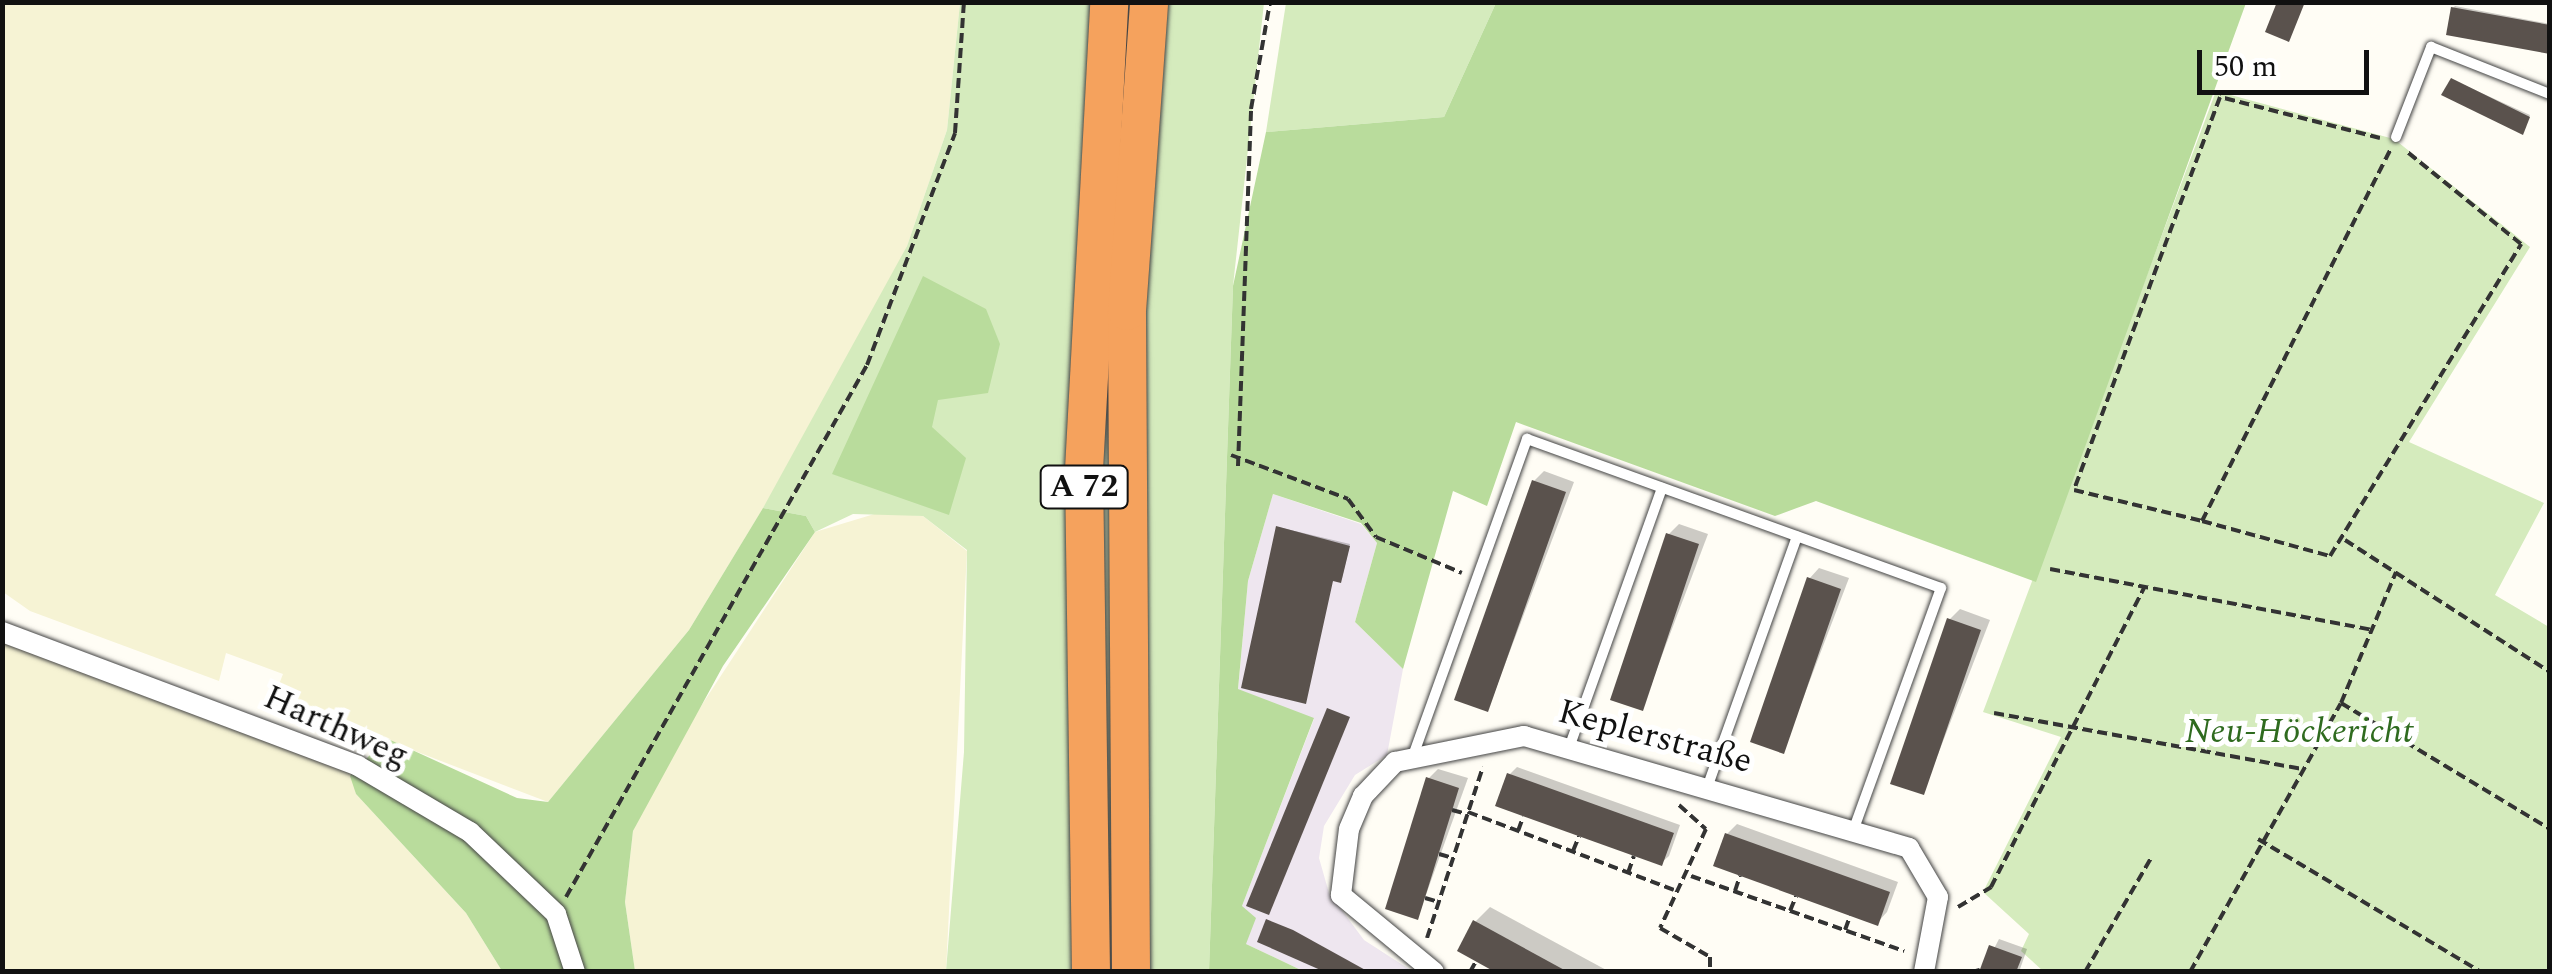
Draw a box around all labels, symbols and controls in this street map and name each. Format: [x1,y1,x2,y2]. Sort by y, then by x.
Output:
scale bar [2202,30,2374,92]
text: 50 m [2214,44,2277,90]
road number: A 72 [1039,460,1129,514]
street label: Harthweg [257,676,415,778]
street label: Keplerstraße [1553,691,1757,783]
park label: Neu-Höckericht [2185,711,2413,753]

